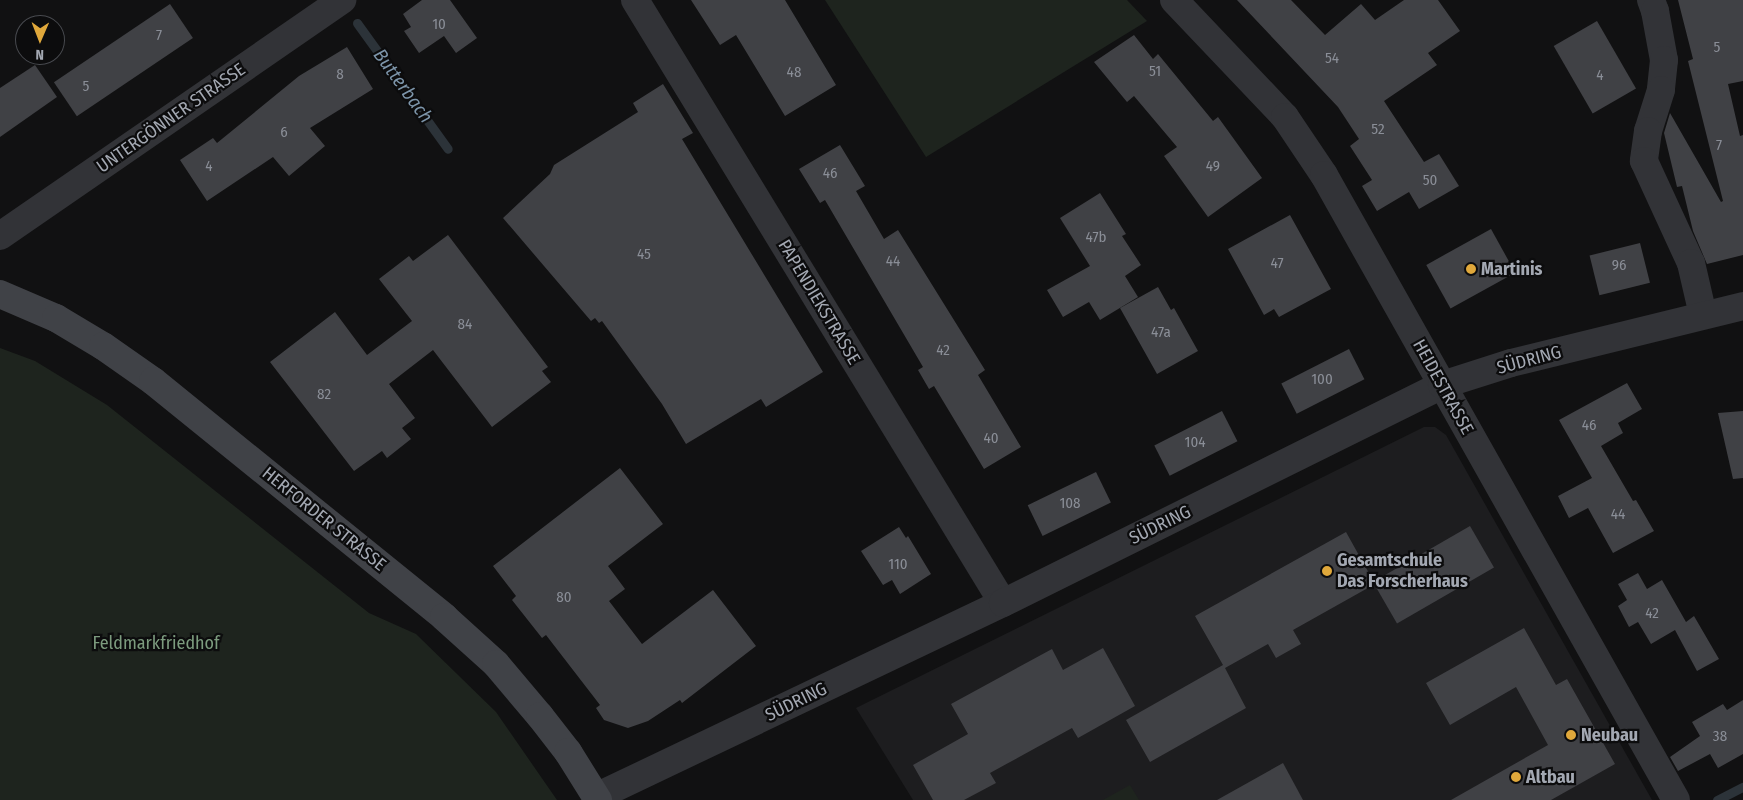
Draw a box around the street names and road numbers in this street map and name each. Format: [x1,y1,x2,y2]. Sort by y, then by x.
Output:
street label: UNTERGÖNNER STRASSE [93,59,249,177]
street label: PAPENDIEKSTRASSE [773,236,865,368]
street label: HEIDESTRASSE [1408,336,1478,438]
street label: SÜDRING [1494,341,1564,379]
street label: HERFORDER STRASSE [258,462,390,576]
street label: SÜDRING [1126,501,1194,549]
street label: SÜDRING [762,678,830,726]

